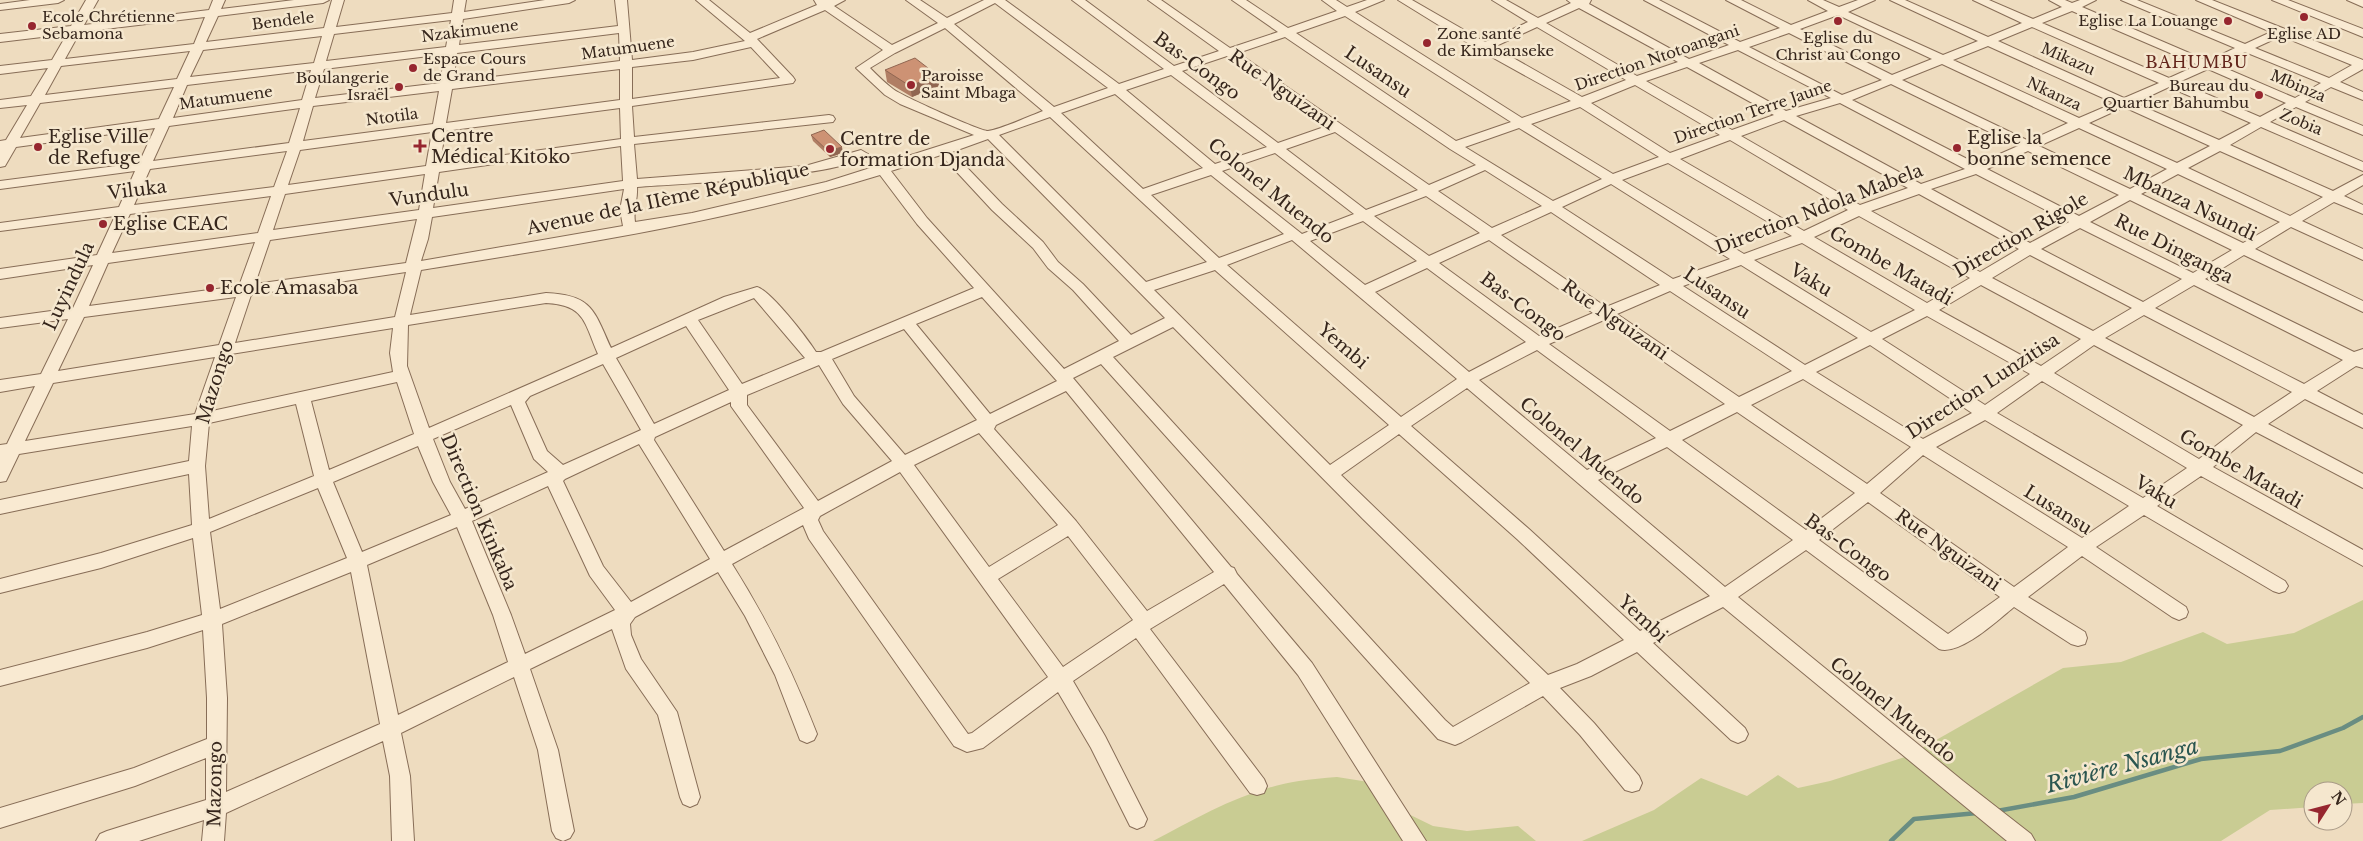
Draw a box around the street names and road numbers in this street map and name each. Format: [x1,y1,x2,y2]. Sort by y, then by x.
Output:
street label: Bendele [251,7,315,34]
street label: Nzakimuene [420,15,520,46]
street label: Direction Ntotoangani [1572,20,1742,95]
street label: Bas-Congo [1150,27,1244,105]
street label: Matumuene [580,32,676,63]
street label: Mikazu [2038,38,2098,79]
street label: Lusansu [1340,42,1416,102]
street label: Rue Nguizani [1225,45,1339,135]
street label: Mbinza [2268,65,2329,106]
street label: Nkanza [2024,73,2085,115]
street label: Direction Terre Jaune [1671,76,1834,147]
street label: Matumuene [178,82,274,113]
street label: Ntotila [365,103,420,130]
street label: Zobia [2277,104,2326,139]
street label: Colonel Muendo [1204,134,1338,248]
street label: Avenue de la IIème République [524,158,811,240]
street label: Direction Ndola Mabela [1712,159,1926,259]
street label: Mbanza Nsundi [2120,162,2260,246]
street label: Viluka [105,175,168,205]
street label: Vundulu [387,179,470,212]
street label: Direction Rigole [1950,188,2092,282]
street label: Rue Dinganga [2111,210,2237,288]
street label: Gombe Matadi [1825,222,1957,310]
street label: Luyindula [39,238,99,334]
street label: Vaku [1785,258,1836,301]
street label: Lusansu [1679,263,1755,323]
street label: Bas-Congo [1476,268,1570,346]
street label: Rue Nguizani [1558,275,1672,365]
street label: Yembi [1313,318,1372,374]
street label: Direction Lunzitisa [1903,328,2063,444]
street label: Mazongo [192,338,238,426]
street label: Colonel Muendo [1515,393,1649,509]
street label: Gombe Matadi [2175,425,2307,513]
street label: Direction Kinkaba [436,430,522,594]
street label: Vaku [2130,470,2181,513]
street label: Lusansu [2020,481,2096,539]
street label: Rue Nguizani [1891,504,2005,596]
street label: Bas-Congo [1801,509,1895,587]
street label: Yembi [1613,590,1672,647]
street label: Colonel Muendo [1826,653,1960,767]
street label: Mazongo [203,741,227,827]

